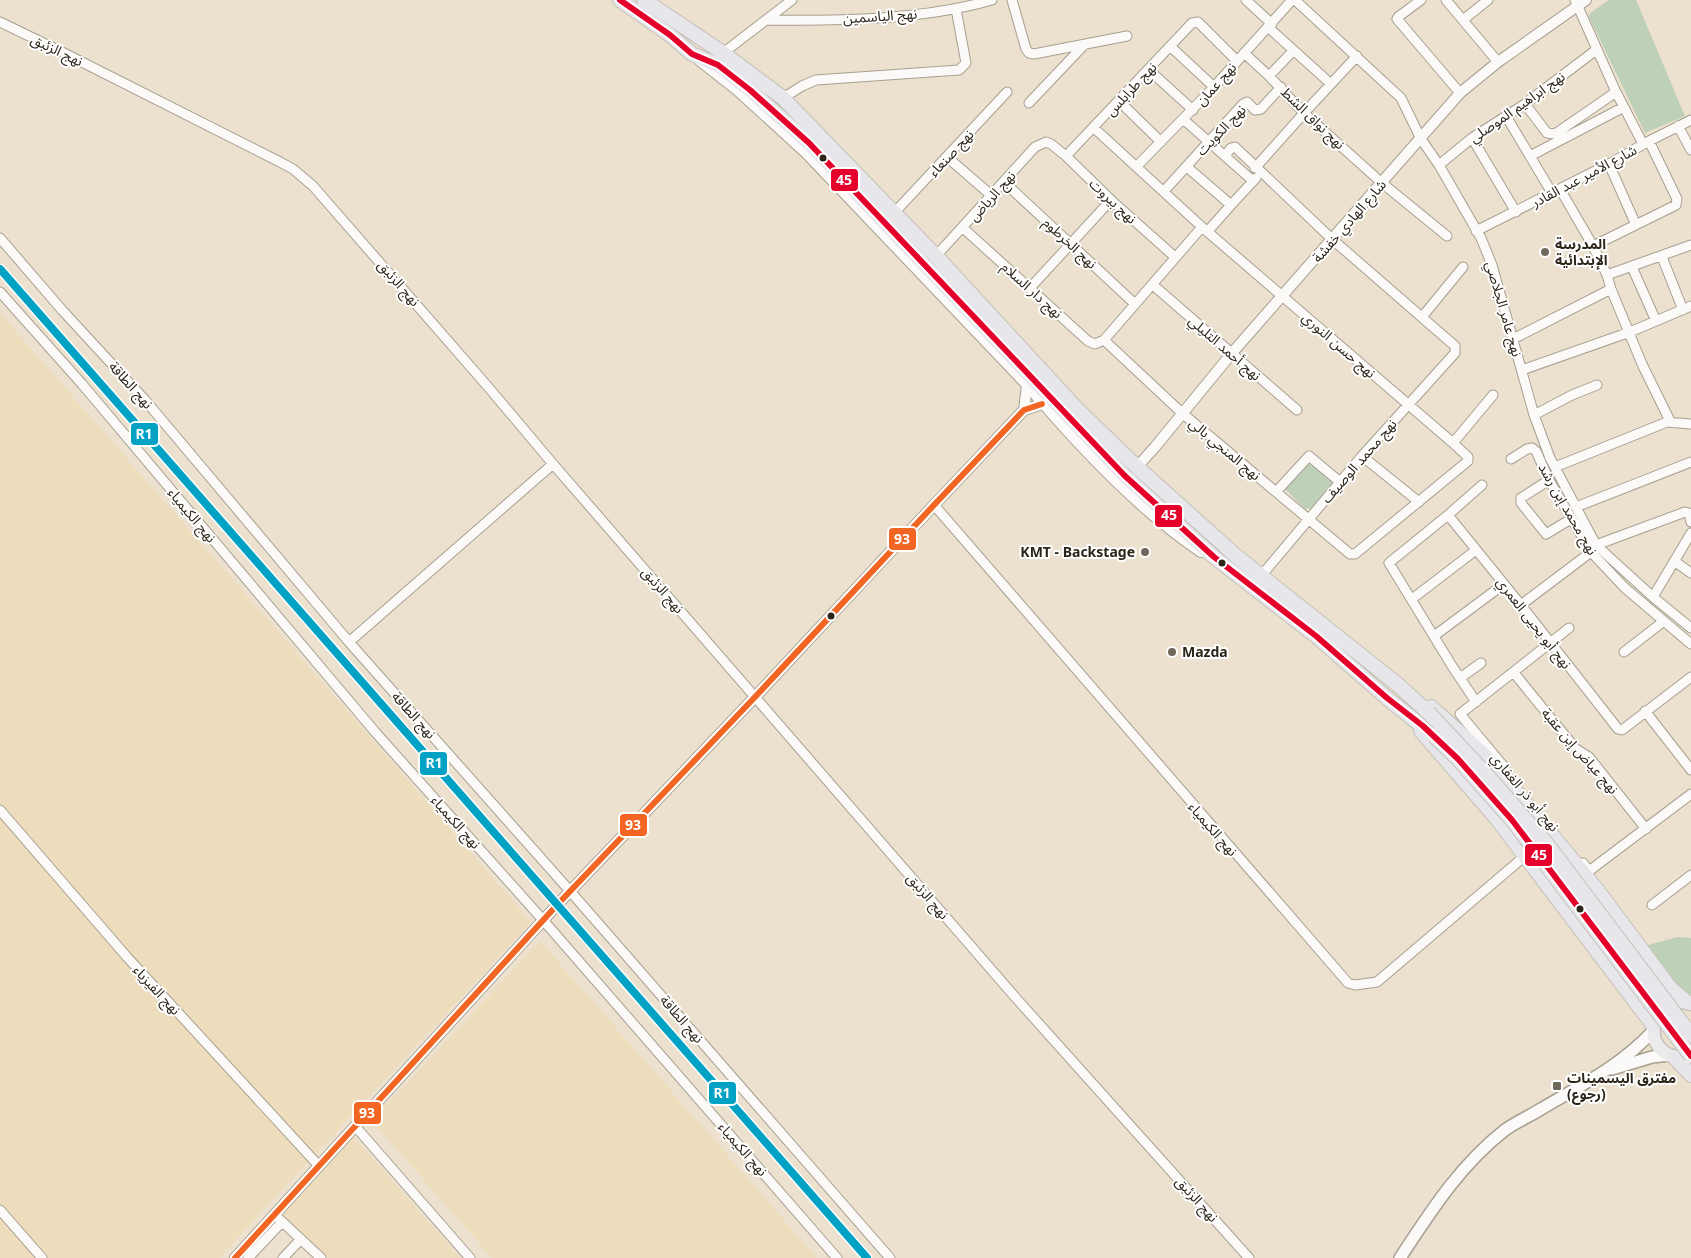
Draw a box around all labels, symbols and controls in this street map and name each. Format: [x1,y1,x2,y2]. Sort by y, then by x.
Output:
street label: نهج الياسمين [842,3,918,30]
street label: نهج الزئبق [27,29,87,72]
street label: نهج طرابلس [1101,57,1162,121]
street label: نهج عمان [1191,58,1242,111]
street label: نهج ابراهيم الموصلي [1465,66,1570,149]
street label: نهج نواق الشط [1276,82,1350,155]
street label: نهج الكويت [1192,100,1251,161]
street label: نهج صنعاء [924,125,979,182]
street label: شارع الأمير عبد القادر [1527,140,1641,214]
unlabelled marker [818,153,828,163]
street label: نهج الرياض [964,166,1021,226]
line badge: 45 [830,168,859,192]
text: 45 [836,170,852,189]
street label: نهج بيروت [1084,174,1141,229]
street label: شارع الهادي خفشة [1307,175,1392,268]
street label: نهج الخرطوم [1038,213,1102,274]
place label: المدرسة الإبتدائية [1555,234,1608,270]
marker: المدرسة الإبتدائية [1539,246,1551,258]
street label: نهج الزئبق [372,255,425,311]
street label: نهج دار السلام [996,257,1067,324]
street label: نهج عامر الجلاصي [1480,259,1527,360]
street label: نهج حسن النوري [1297,307,1380,384]
street label: نهج أحمد التليلي [1183,311,1266,386]
street label: نهج الطاقة [104,357,158,414]
street label: نهج المنجي بالي [1184,413,1265,486]
street label: نهج محمد الوصيف [1317,414,1402,508]
line badge: R1 [130,422,159,446]
text: R1 [135,424,153,443]
street label: نهج محمد إبن رشد [1533,459,1603,559]
street label: نهج الكيمياء [162,483,221,548]
line badge: 45 [1154,504,1183,528]
text: 45 [1161,505,1177,524]
line badge: 93 [888,527,917,551]
text: 93 [894,529,910,548]
place label: KMT - Backstage [1020,542,1135,561]
marker: KMT - Backstage [1139,546,1151,558]
unlabelled marker [1217,558,1227,568]
street label: نهج الزئبق [636,562,689,618]
street label: نهج أبو يحيى العمري [1491,573,1576,674]
unlabelled marker [826,611,836,621]
place label: Mazda [1182,642,1228,661]
marker: Mazda [1166,646,1178,658]
street label: نهج الطاقة [387,687,441,744]
street label: نهج عياض إبن عقبة [1536,704,1623,799]
street label: نهج أبو ذر الغفاري [1485,748,1564,837]
line badge: R1 [419,751,448,776]
text: R1 [425,753,443,772]
street label: نهج الكيمياء [426,791,486,854]
street label: نهج الكيمياء [1183,798,1242,861]
line badge: 93 [619,813,648,837]
text: 93 [625,815,641,834]
line badge: 45 [1524,843,1553,867]
text: 45 [1531,845,1547,864]
street label: نهج الزئبق [901,868,954,924]
unlabelled marker [1575,904,1585,914]
street label: نهج الفيزياء [128,961,186,1020]
street label: نهج الطاقة [655,991,709,1048]
place label: مفترق اليسمينات (رجوع) [1567,1068,1676,1105]
marker: مفترق اليسمينات (رجوع) [1551,1080,1563,1092]
line badge: R1 [708,1081,737,1105]
text: R1 [713,1083,731,1102]
line badge: 93 [353,1101,382,1125]
text: 93 [359,1103,375,1122]
street label: نهج الكيمياء [713,1118,772,1181]
street label: نهج الزئبق [1170,1172,1223,1227]

